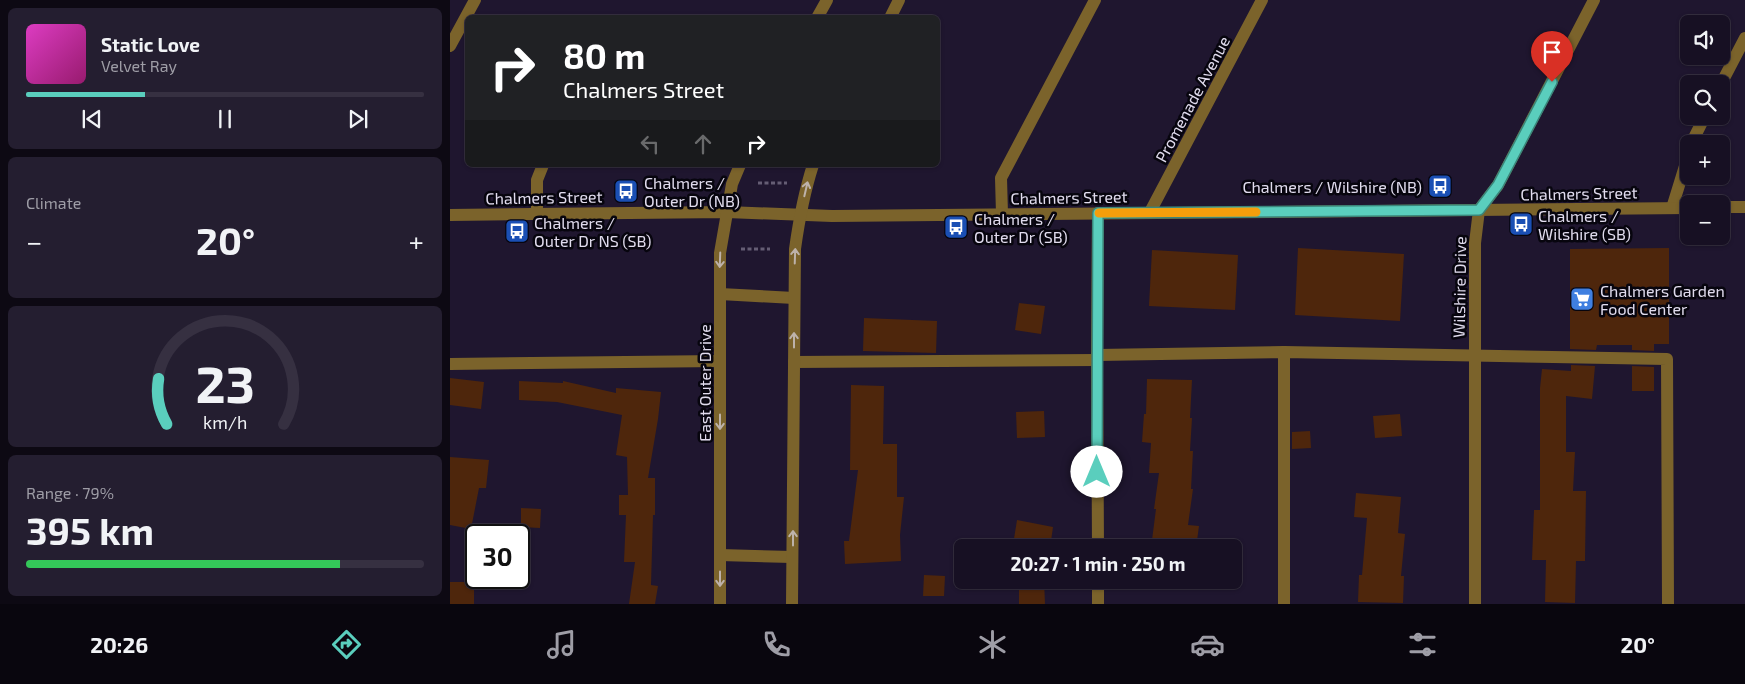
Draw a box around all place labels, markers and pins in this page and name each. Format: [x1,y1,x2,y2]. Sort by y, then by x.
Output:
pin [1531,31,1573,82]
place label: Chalmers / Outer Dr (NB) [644,173,740,210]
bus stop icon: Chalmers / Wilshire (NB) [1427,173,1453,199]
place label: Chalmers / Wilshire (NB) [1242,177,1422,196]
bus stop icon: Chalmers / Outer Dr (NB) [613,178,639,204]
place label: Chalmers / Wilshire (SB) [1538,206,1631,243]
place label: Chalmers / Outer Dr (SB) [974,209,1068,246]
bus stop icon: Chalmers / Wilshire (SB) [1508,211,1534,237]
place label: Chalmers / Outer Dr NS (SB) [534,213,652,250]
bus stop icon: Chalmers / Outer Dr (SB) [943,214,969,240]
bus stop icon: Chalmers / Outer Dr NS (SB) [504,218,530,244]
place label: Chalmers Garden Food Center [1600,281,1725,318]
supermarket icon: Chalmers Garden Food Center [1569,286,1595,312]

